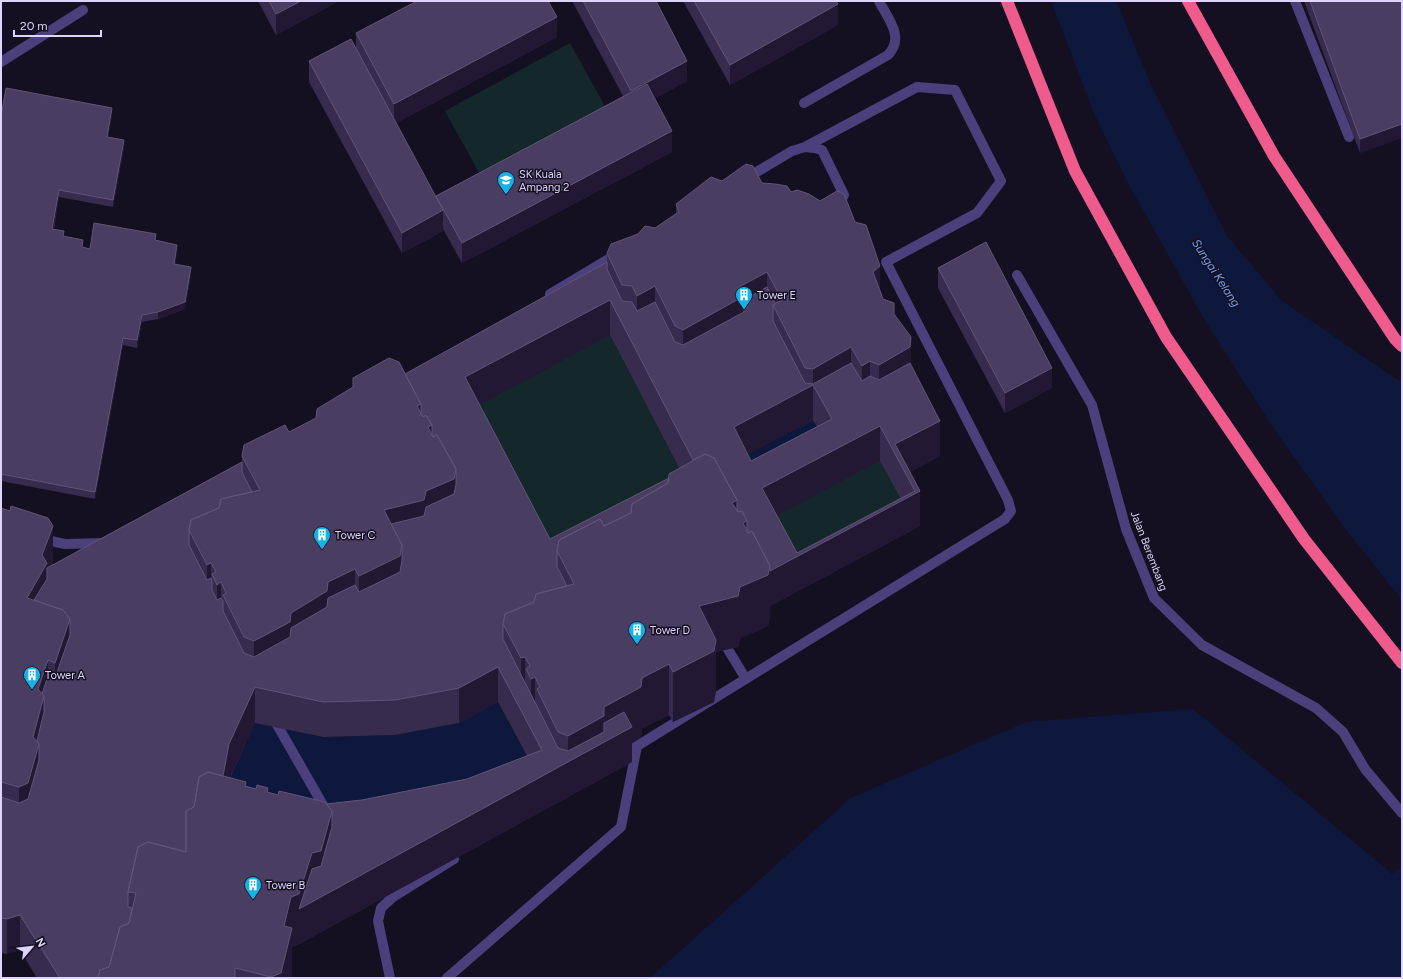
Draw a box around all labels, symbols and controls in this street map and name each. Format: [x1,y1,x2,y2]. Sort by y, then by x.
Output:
scale bar [14,12,101,38]
text: 20 m [20,19,48,33]
place label: SK Kuala Ampang 2 [519,168,569,194]
school or university icon: SK Kuala Ampang 2 [496,170,516,195]
water label: Sungai Kelang [1189,237,1243,309]
building icon: Tower E [734,285,754,310]
place label: Tower E [757,289,796,302]
street label: Jalan Berembang [1128,509,1170,593]
building icon: Tower C [312,525,332,550]
place label: Tower C [335,529,376,542]
building icon: Tower D [627,620,647,645]
place label: Tower D [650,624,691,637]
building icon: Tower A [22,665,42,690]
place label: Tower A [45,669,86,682]
building icon: Tower B [243,875,263,900]
place label: Tower B [266,879,306,892]
north arrow [12,927,52,967]
text: N [33,936,48,949]

